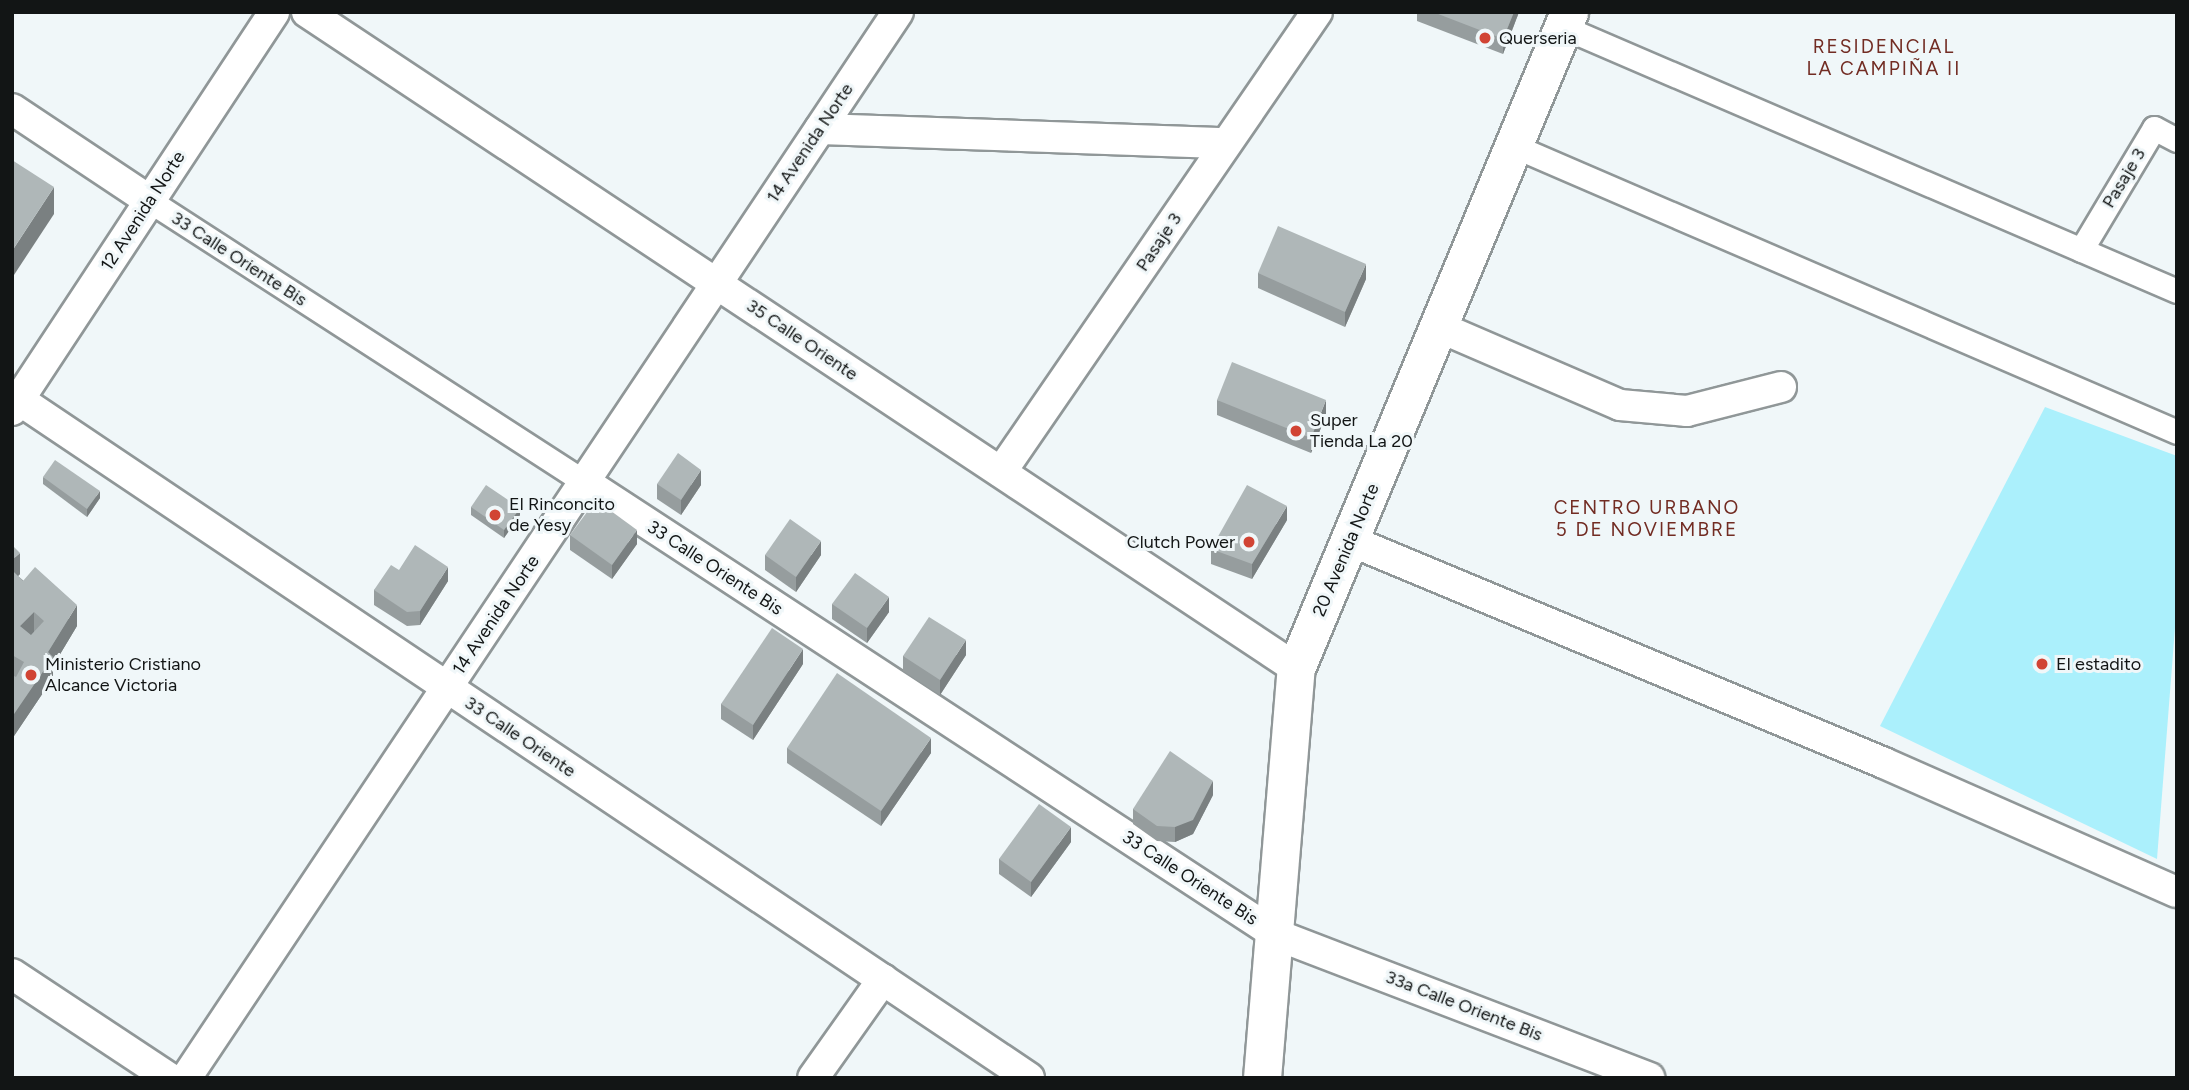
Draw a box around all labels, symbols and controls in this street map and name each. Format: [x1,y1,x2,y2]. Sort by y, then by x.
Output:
place label: Querseria [1499,27,1577,49]
marker: Querseria [1477,30,1493,46]
district label: RESIDENCIAL LA CAMPIÑA II [1808,36,1960,80]
street label: 14 Avenida Norte [762,79,858,207]
street label: Pasaje 3 [2098,144,2150,212]
street label: 12 Avenida Norte [96,147,190,275]
street label: 33 Calle Oriente Bis [167,207,311,311]
street label: Pasaje 3 [1132,209,1186,275]
street label: 35 Calle Oriente [742,295,862,385]
place label: Super Tienda La 20 [1310,410,1413,452]
marker: Super Tienda La 20 [1288,423,1304,439]
street label: 20 Avenida Norte [1308,480,1384,620]
place label: El Rinconcito de Yesy [509,494,615,536]
district label: CENTRO URBANO 5 DE NOVIEMBRE [1555,497,1739,541]
marker: El Rinconcito de Yesy [487,507,503,523]
street label: 33 Calle Oriente Bis [643,516,787,620]
place label: Clutch Power [1127,531,1235,553]
marker: Clutch Power [1241,534,1257,550]
street label: 14 Avenida Norte [448,551,544,679]
place label: El estadito [2056,653,2141,675]
place label: Ministerio Cristiano Alcance Victoria [45,654,201,696]
marker: El estadito [2034,656,2050,672]
marker: Ministerio Cristiano Alcance Victoria [23,667,39,683]
street label: 33 Calle Oriente [460,692,580,782]
street label: 33 Calle Oriente Bis [1118,826,1262,930]
street label: 33a Calle Oriente Bis [1383,966,1545,1046]

